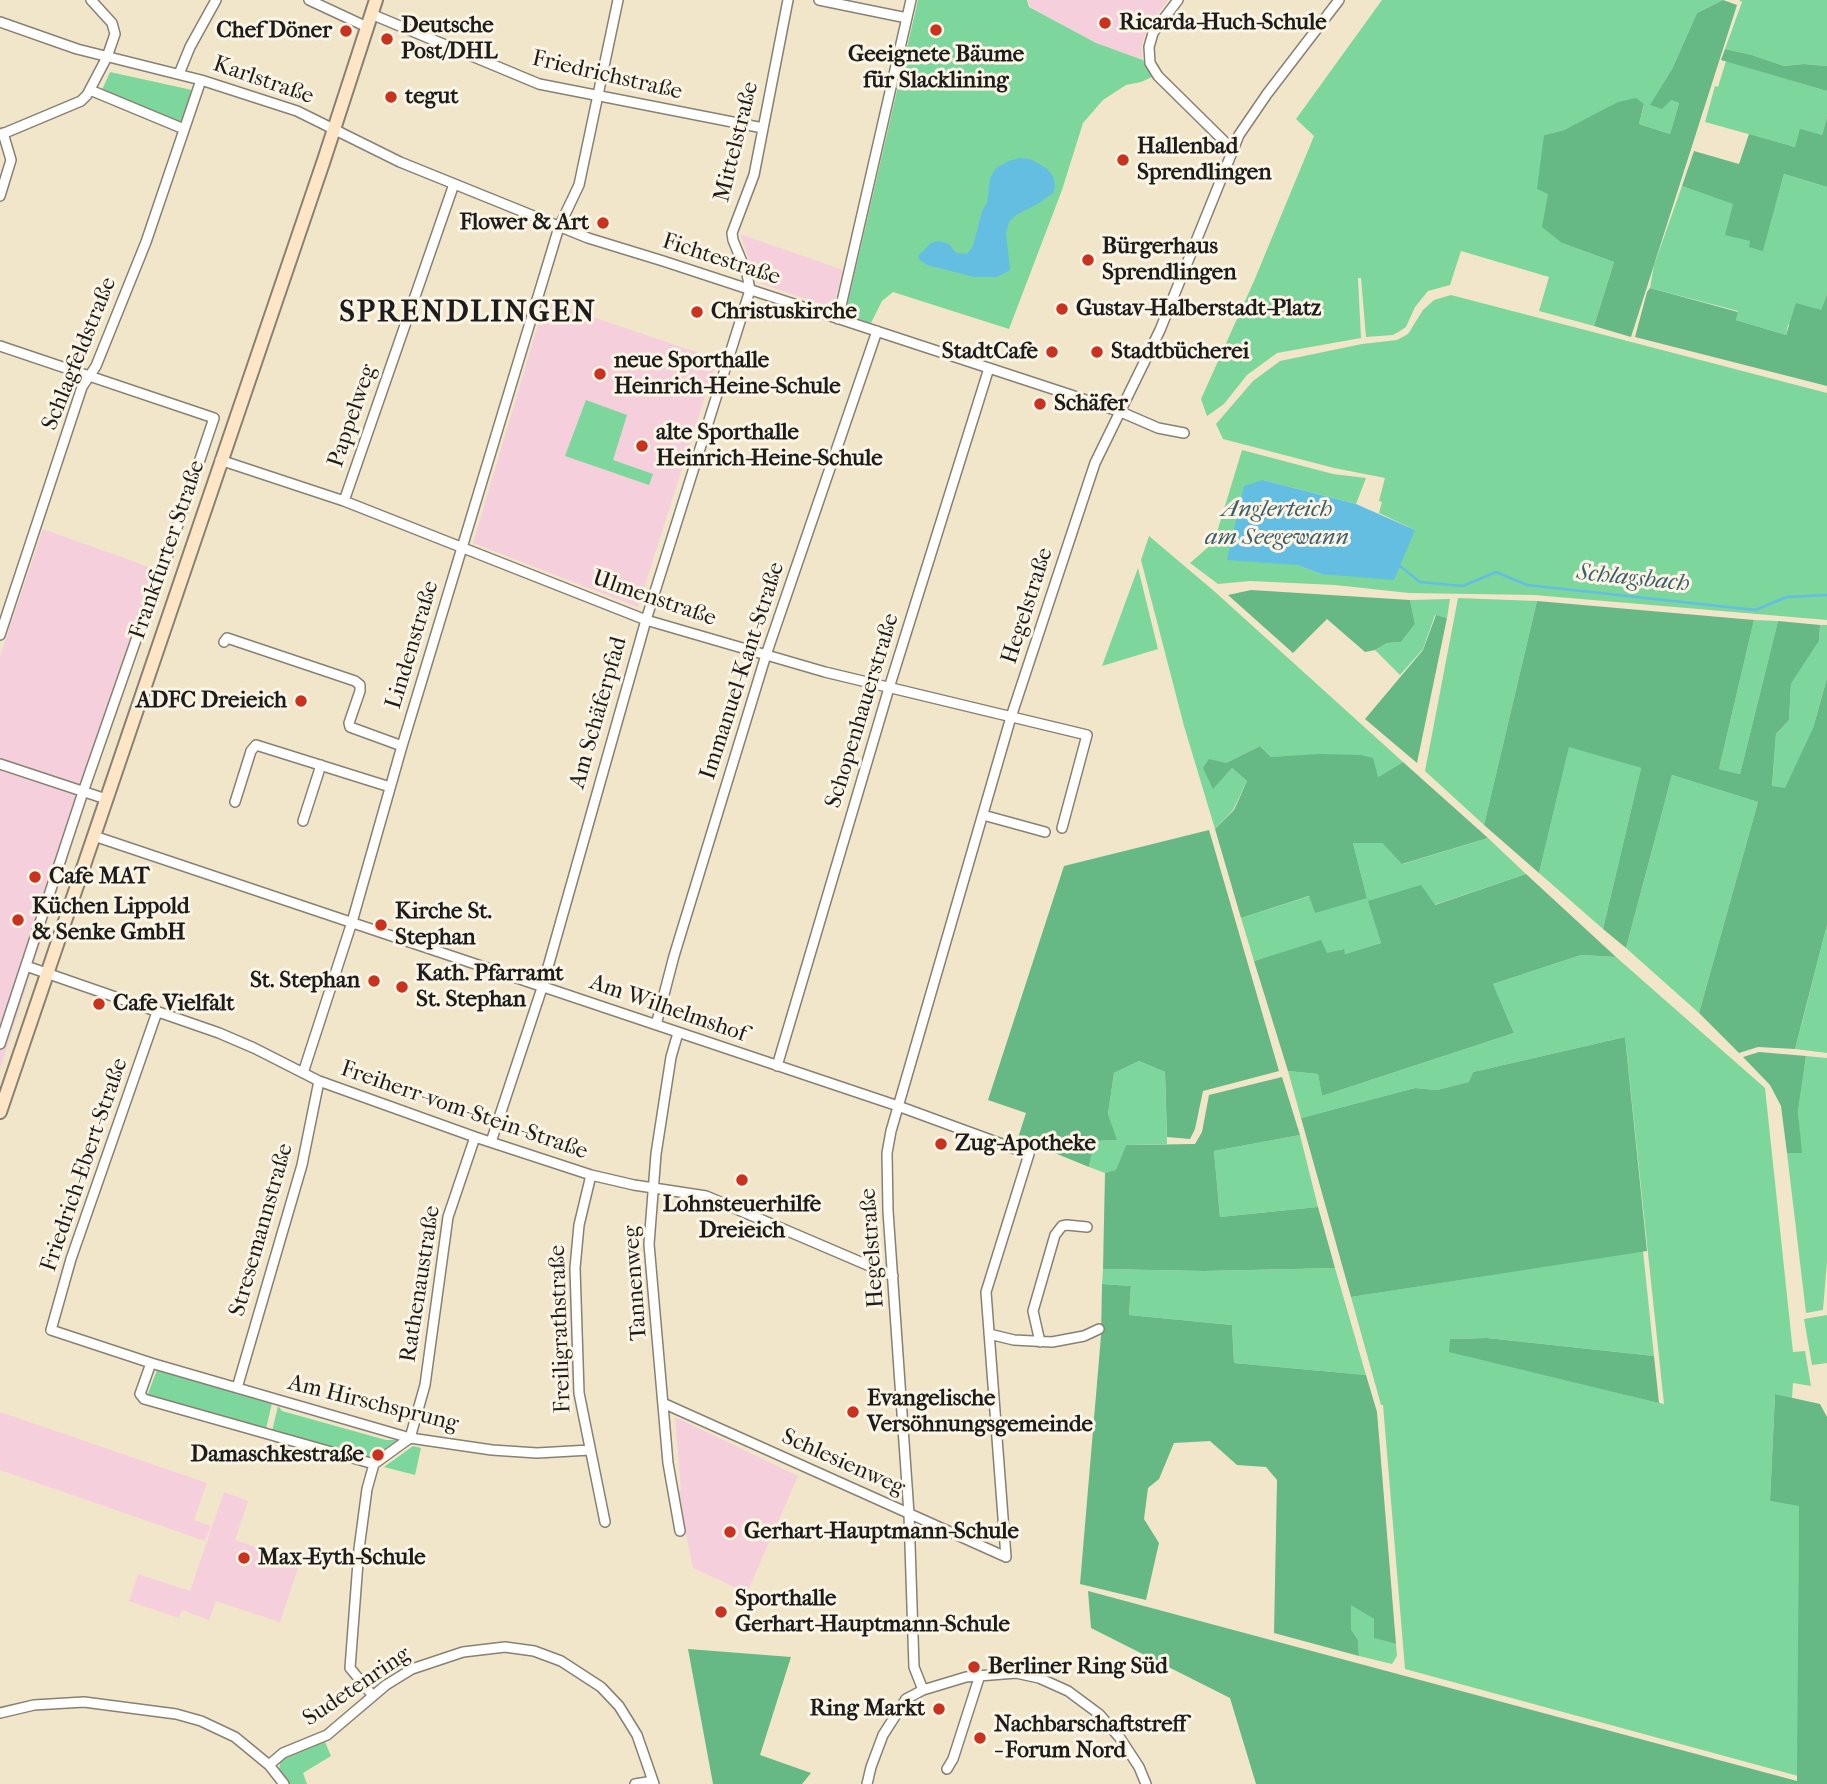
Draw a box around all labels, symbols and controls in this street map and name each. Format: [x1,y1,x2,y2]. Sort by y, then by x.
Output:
place label: Ricarda-Huch-Schule [1119,9,1327,37]
place label: Deutsche Post/DHL [401,12,498,66]
marker: Ricarda-Huch-Schule [1097,15,1113,31]
place label: Chef Döner [216,17,332,45]
marker: Geeignete Bäume für Slacklining [928,22,944,38]
marker: Chef Döner [338,23,354,39]
marker: Deutsche Post/DHL [379,31,395,47]
place label: Geeignete Bäume für Slacklining [848,41,1024,95]
street label: Friedrichstraße [529,45,685,107]
street label: Karlstraße [209,51,317,111]
street label: Mittelstraße [709,79,765,205]
place label: tegut [405,83,458,111]
marker: tegut [383,89,399,105]
place label: Hallenbad Sprendlingen [1137,133,1272,187]
marker: Hallenbad Sprendlingen [1115,152,1131,168]
place label: Flower & Art [459,209,589,237]
marker: Flower & Art [595,215,611,231]
street label: Fichtestraße [659,228,783,292]
place label: Bürgerhaus Sprendlingen [1102,233,1237,287]
marker: Bürgerhaus Sprendlingen [1080,252,1096,268]
street label: Schlagfeldstraße [37,273,123,435]
place label: Gustav-Halberstadt-Platz [1076,295,1321,323]
district label: SPRENDLINGEN [341,296,595,332]
place label: Christuskirche [711,298,857,326]
marker: Gustav-Halberstadt-Platz [1054,301,1070,317]
marker: Christuskirche [689,304,705,320]
place label: StadtCafe [942,338,1038,366]
place label: Stadtbücherei [1111,338,1249,366]
marker: StadtCafe [1044,344,1060,360]
marker: Stadtbücherei [1089,344,1105,360]
place label: neue Sporthalle Heinrich-Heine-Schule [614,347,841,401]
street label: Pappelweg [323,361,383,471]
marker: neue Sporthalle Heinrich-Heine-Schule [592,366,608,382]
place label: Schäfer [1054,390,1128,418]
marker: Schäfer [1032,396,1048,412]
place label: alte Sporthalle Heinrich-Heine-Schule [656,419,883,473]
marker: alte Sporthalle Heinrich-Heine-Schule [634,438,650,454]
street label: Frankfurter Straße [124,457,212,643]
water label: Anglerteich am Seegewann [1205,496,1349,552]
street label: Hegelstraße [996,545,1060,667]
street label: Immanuel-Kant-Straße [695,559,791,783]
water label: Schlagsbach [1575,559,1691,599]
street label: Ulmenstraße [588,565,720,633]
street label: Lindenstraße [380,578,446,712]
street label: Schopenhauerstraße [820,610,906,812]
street label: Am Schäferpfad [564,634,634,792]
place label: ADFC Dreieich [136,687,287,715]
marker: ADFC Dreieich [293,693,309,709]
place label: Cafe MAT [49,863,150,891]
marker: Cafe MAT [27,869,43,885]
place label: Küchen Lippold & Senke GmbH [32,893,189,947]
place label: Kirche St. Stephan [395,898,492,952]
marker: Küchen Lippold & Senke GmbH [10,912,26,928]
marker: Kirche St. Stephan [373,917,389,933]
place label: Kath. Pfarramt St. Stephan [416,960,564,1014]
place label: St. Stephan [250,967,360,995]
street label: Am Wilhelmshof [586,969,750,1049]
marker: St. Stephan [366,973,382,989]
marker: Kath. Pfarramt St. Stephan [394,979,410,995]
place label: Cafe Vielfalt [113,990,235,1018]
marker: Cafe Vielfalt [91,996,107,1012]
street label: Friedrich-Ebert-Straße [35,1055,135,1275]
street label: Freiherr-vom-Stein-Straße [337,1056,591,1166]
place label: Zug-Apotheke [955,1130,1096,1158]
marker: Zug-Apotheke [933,1136,949,1152]
street label: Stresemannstraße [224,1140,300,1320]
marker: Lohnsteuerhilfe Dreieich [734,1172,750,1188]
street label: Hegelstraße [855,1187,891,1309]
place label: Lohnsteuerhilfe Dreieich [663,1191,821,1245]
street label: Rathenaustraße [395,1204,447,1364]
street label: Tannenweg [618,1224,654,1342]
street label: Freiligrathstraße [544,1244,578,1414]
street label: Am Hirschsprung [285,1369,461,1439]
place label: Evangelische Versöhnungsgemeinde [867,1385,1093,1439]
marker: Evangelische Versöhnungsgemeinde [845,1404,861,1420]
street label: Schlesienweg [777,1424,909,1502]
place label: Damaschkestraße [191,1441,364,1469]
marker: Damaschkestraße [370,1447,386,1463]
place label: Gerhart-Hauptmann-Schule [744,1518,1019,1546]
marker: Gerhart-Hauptmann-Schule [722,1524,738,1540]
place label: Max-Eyth-Schule [258,1544,426,1572]
marker: Max-Eyth-Schule [236,1550,252,1566]
place label: Sporthalle Gerhart-Hauptmann-Schule [735,1585,1010,1639]
marker: Sporthalle Gerhart-Hauptmann-Schule [713,1604,729,1620]
street label: Sudetenring [298,1641,416,1733]
place label: Berliner Ring Süd [988,1653,1168,1681]
marker: Berliner Ring Süd [966,1659,982,1675]
place label: Ring Markt [810,1695,925,1723]
marker: Ring Markt [931,1701,947,1717]
place label: Nachbarschaftstreff - Forum Nord [994,1711,1186,1765]
marker: Nachbarschaftstreff - Forum Nord [972,1730,988,1746]

